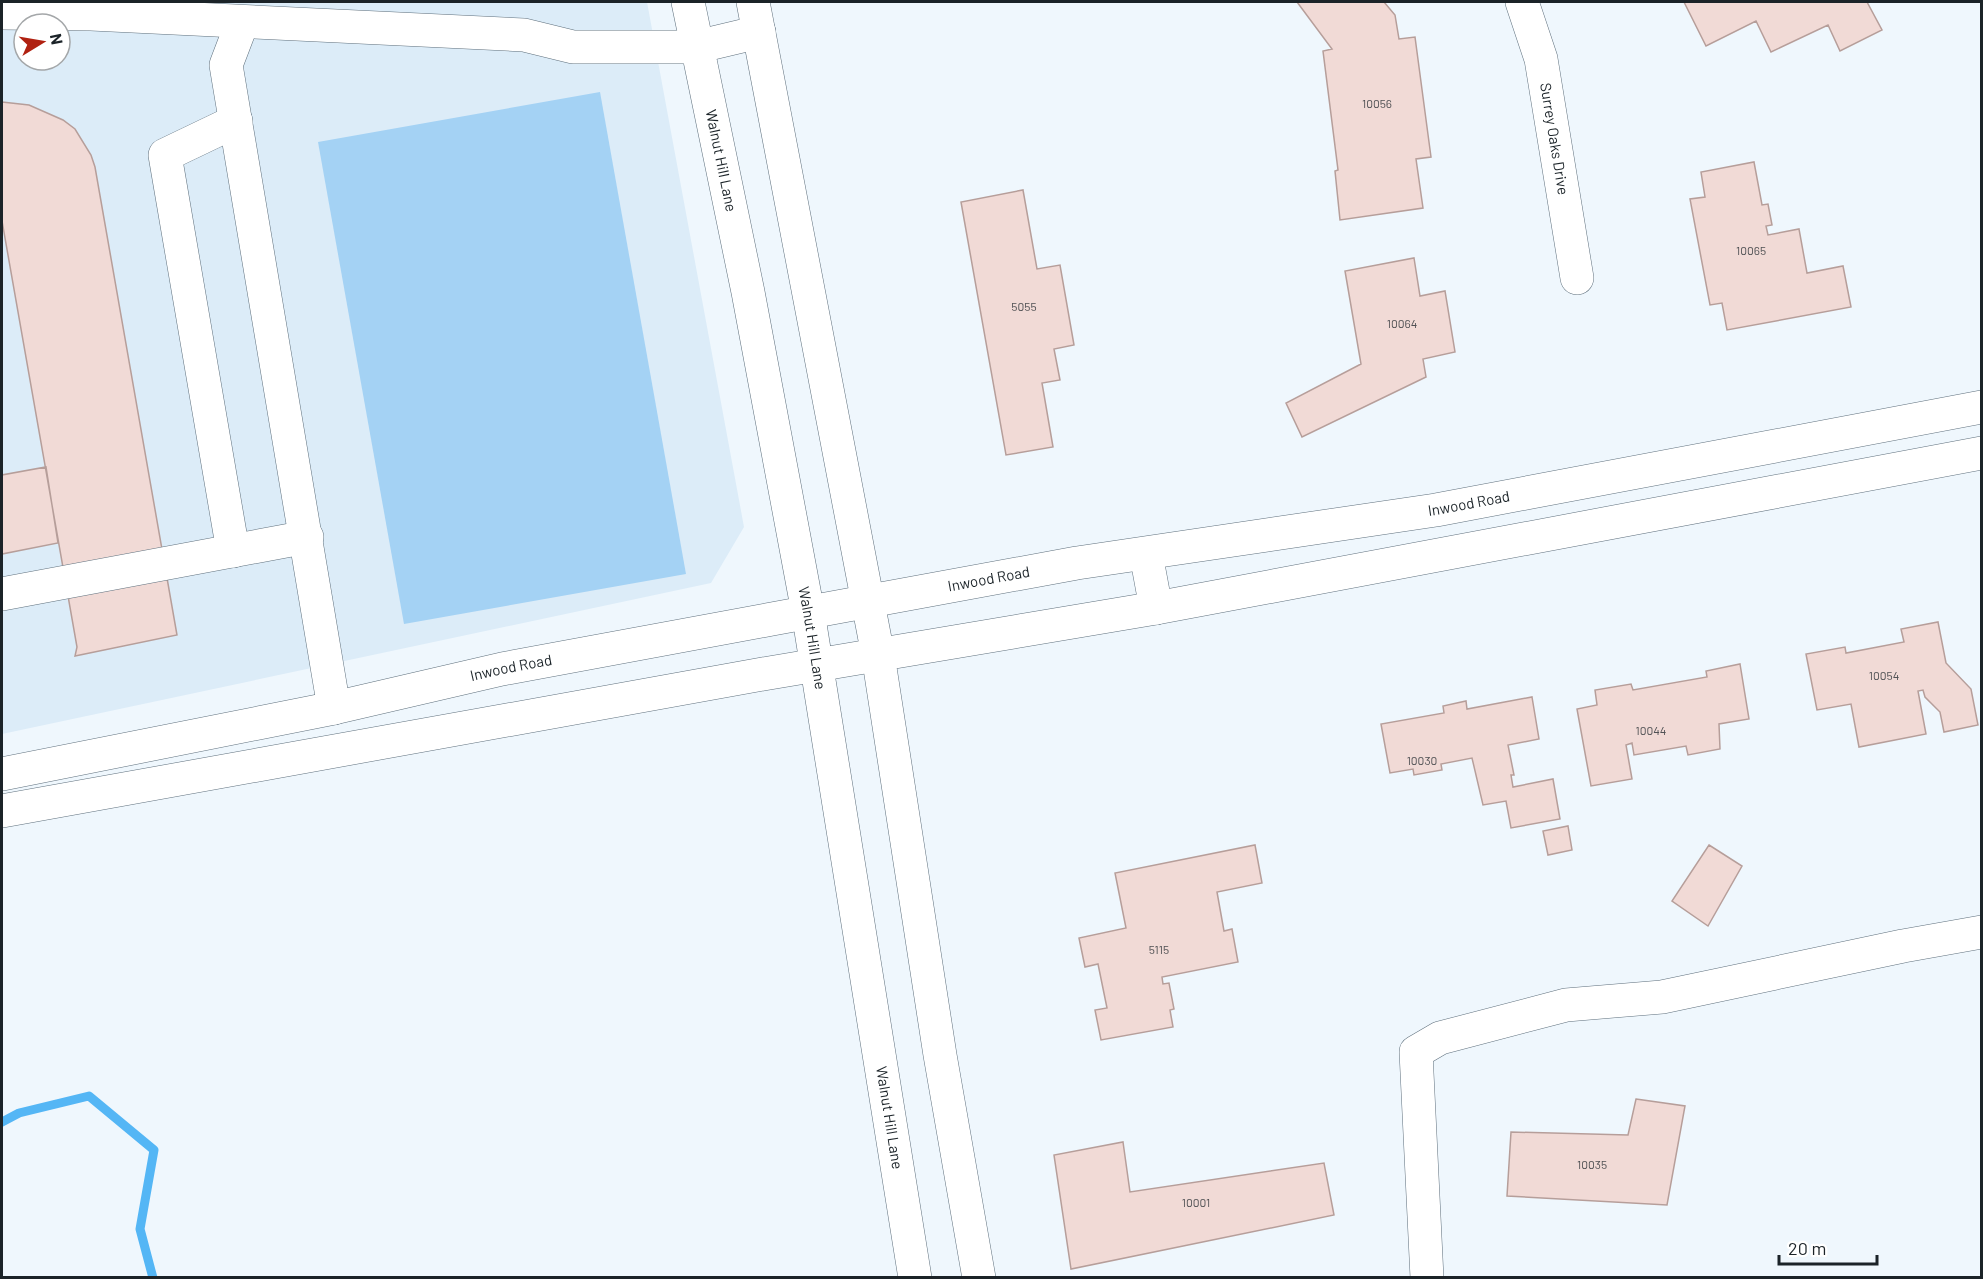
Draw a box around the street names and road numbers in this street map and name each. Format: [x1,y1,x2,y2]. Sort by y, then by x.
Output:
street label: Surrey Oaks Drive [1537,81,1573,196]
street label: Walnut Hill Lane [702,108,741,213]
street label: Inwood Road [1426,486,1511,519]
street label: Inwood Road [946,562,1031,595]
street label: Walnut Hill Lane [795,585,830,691]
street label: Inwood Road [468,650,553,684]
street label: Walnut Hill Lane [873,1065,907,1170]

